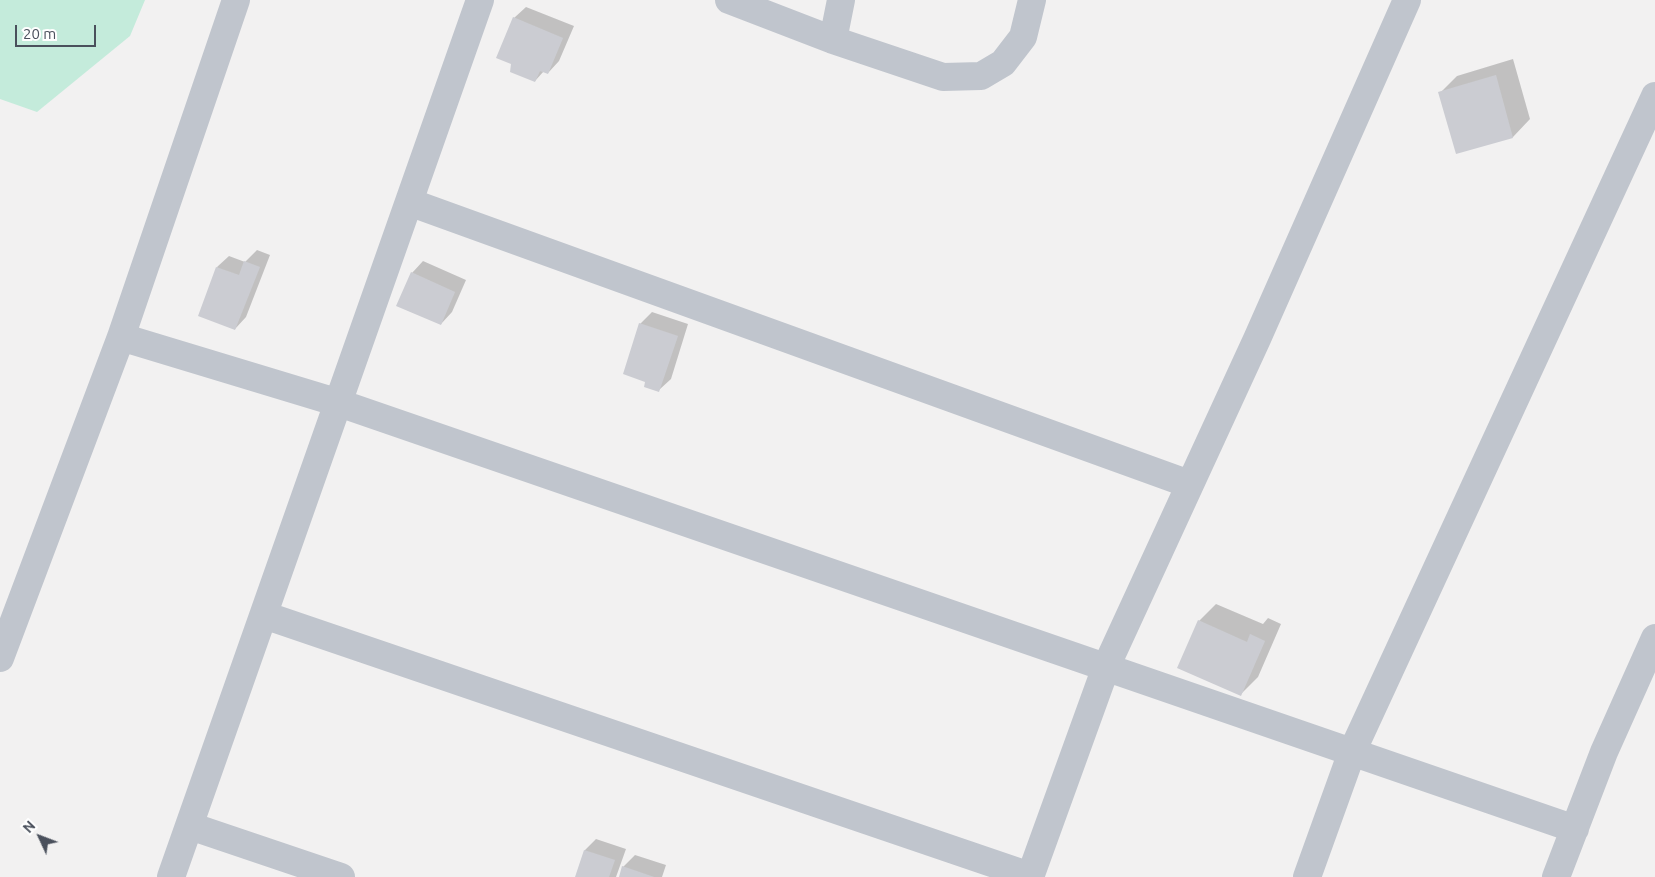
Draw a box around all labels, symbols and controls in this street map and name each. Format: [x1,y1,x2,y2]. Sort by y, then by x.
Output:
scale bar [18,15,99,47]
text: 20 m [23,25,56,42]
north arrow [15,812,65,862]
text: N [20,817,38,836]

